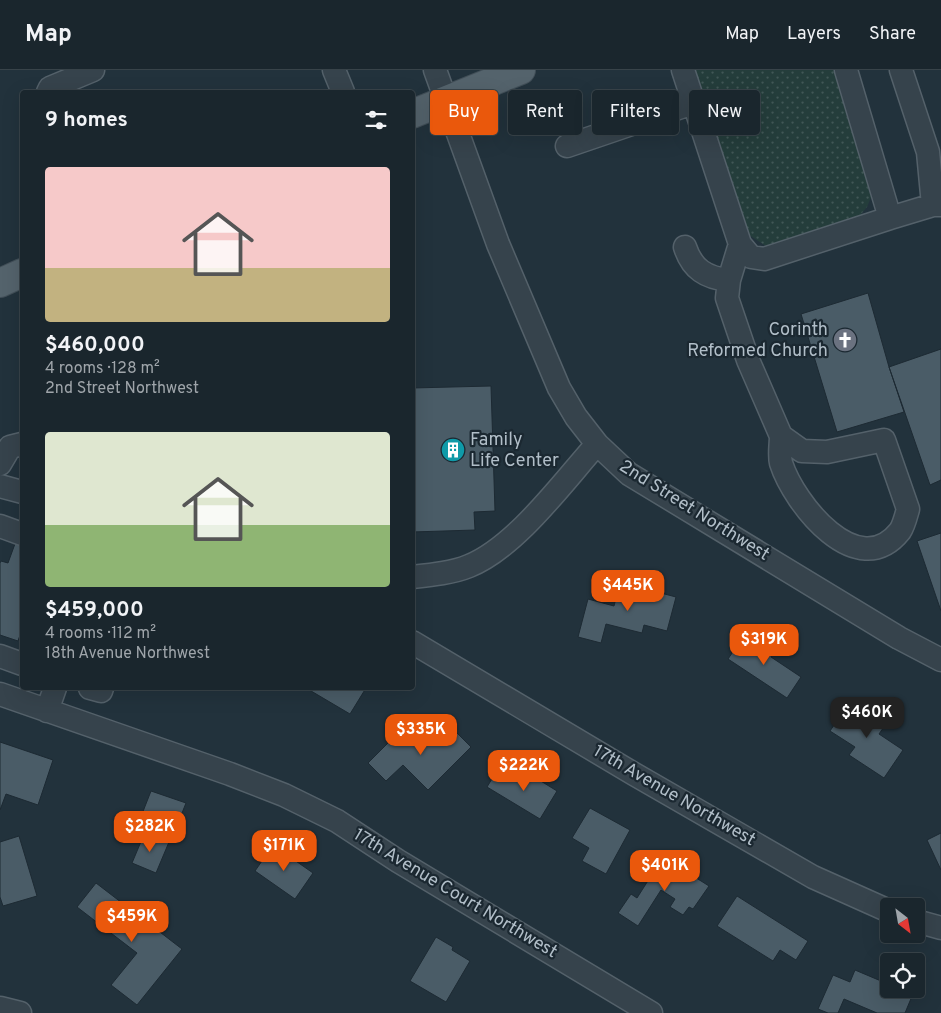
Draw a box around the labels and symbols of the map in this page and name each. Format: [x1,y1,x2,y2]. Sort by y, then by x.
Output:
place label: Corinth Reformed Church [687,319,828,363]
church icon: Corinth Reformed Church [832,327,858,353]
place label: Family Life Center [470,429,559,473]
building icon: Family Life Center [440,437,466,463]
street label: 2nd Street Northwest [614,455,774,567]
pin: $445K [593,570,663,612]
pin: $319K [729,624,799,666]
pin: $460K [832,696,902,739]
pin: $335K [386,714,456,756]
street label: 17th Avenue Northwest [589,740,759,852]
pin: $222K [489,750,559,792]
pin: $282K [115,810,185,853]
street label: 17th Avenue Court Northwest [349,824,561,964]
pin: $171K [249,830,319,872]
pin: $401K [630,850,700,892]
north arrow [880,898,925,942]
pin: $459K [97,900,167,943]

